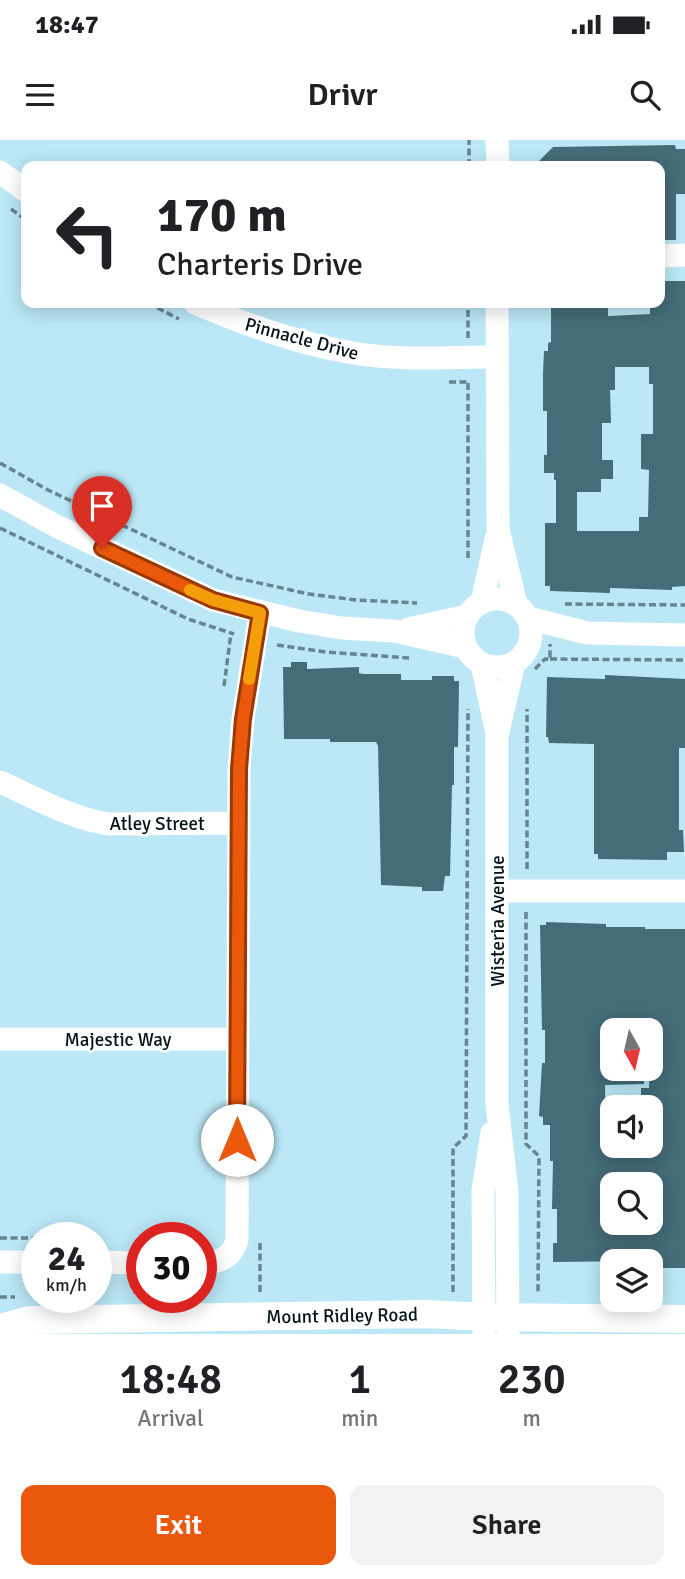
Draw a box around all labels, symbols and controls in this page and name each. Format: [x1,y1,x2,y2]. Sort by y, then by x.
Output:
text: 18:47 [35,9,99,41]
text: Drivr [307,75,378,114]
icon: menu [21,76,59,114]
icon: search [626,76,664,114]
text: 170 m [157,185,287,245]
icon: left [42,189,133,280]
text: Charteris Drive [157,245,363,284]
street label: Pinnacle Drive [242,312,361,366]
pin [72,476,132,548]
icon: arrive [83,487,121,525]
street label: Atley Street [109,812,205,836]
street label: Wisteria Avenue [486,855,510,987]
north arrow [600,1018,663,1082]
map controls [600,1018,663,1312]
street label: Majestic Way [65,1028,172,1052]
button: sound [600,1095,663,1158]
position arrow [200,1103,274,1177]
button: search [600,1172,663,1235]
speed limit sign: 30 [126,1222,217,1313]
text: 24 [48,1237,85,1280]
button: layers [600,1249,663,1312]
text: km/h [46,1274,87,1296]
street label: Mount Ridley Road [266,1303,418,1329]
text: 18:48 [119,1354,222,1405]
text: 1 [348,1354,371,1405]
text: 230 [498,1354,566,1405]
text: Arrival [137,1404,204,1433]
text: min [341,1404,378,1433]
text: m [522,1404,541,1433]
button: Exit [21,1485,336,1565]
button: Share [350,1485,664,1565]

